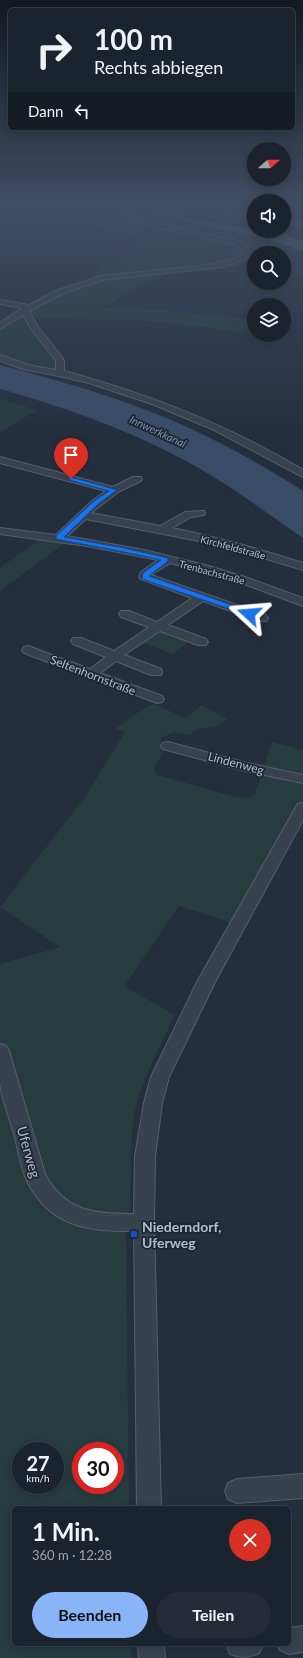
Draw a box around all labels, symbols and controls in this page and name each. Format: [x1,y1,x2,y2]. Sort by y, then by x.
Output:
text: 100 m [94,22,173,56]
icon: right [28,24,80,76]
text: Rechts abbiegen [94,56,223,78]
icon: left [71,100,93,122]
text: Dann [28,102,63,120]
north arrow [247,142,291,186]
map controls [247,142,291,342]
button: sound [247,194,291,238]
button: search [247,246,291,290]
button: layers [247,298,291,342]
water label: Innwerkkanal [128,412,189,450]
pin [54,438,88,479]
icon: arrive [60,444,82,466]
street label: Kirchfeldstraße [199,533,267,561]
street label: Trenbachstraße [178,557,246,587]
position arrow [228,593,270,635]
street label: Seltenhornstraße [48,652,138,698]
street label: Lindenweg [206,748,266,778]
street label: Uferweg [14,1124,44,1180]
place label: Niederndorf, Uferweg [142,1218,221,1251]
marker: Niederndorf, Uferweg [129,1229,139,1239]
speed limit sign: 30 [72,1442,124,1494]
text: 27 [26,1451,50,1475]
text: km/h [26,1472,50,1484]
text: 1 Min. [32,1517,100,1546]
button: close [229,1519,271,1561]
text: 360 m · 12:28 [32,1547,112,1563]
button: Beenden [32,1592,148,1638]
button: Teilen [156,1592,271,1638]

